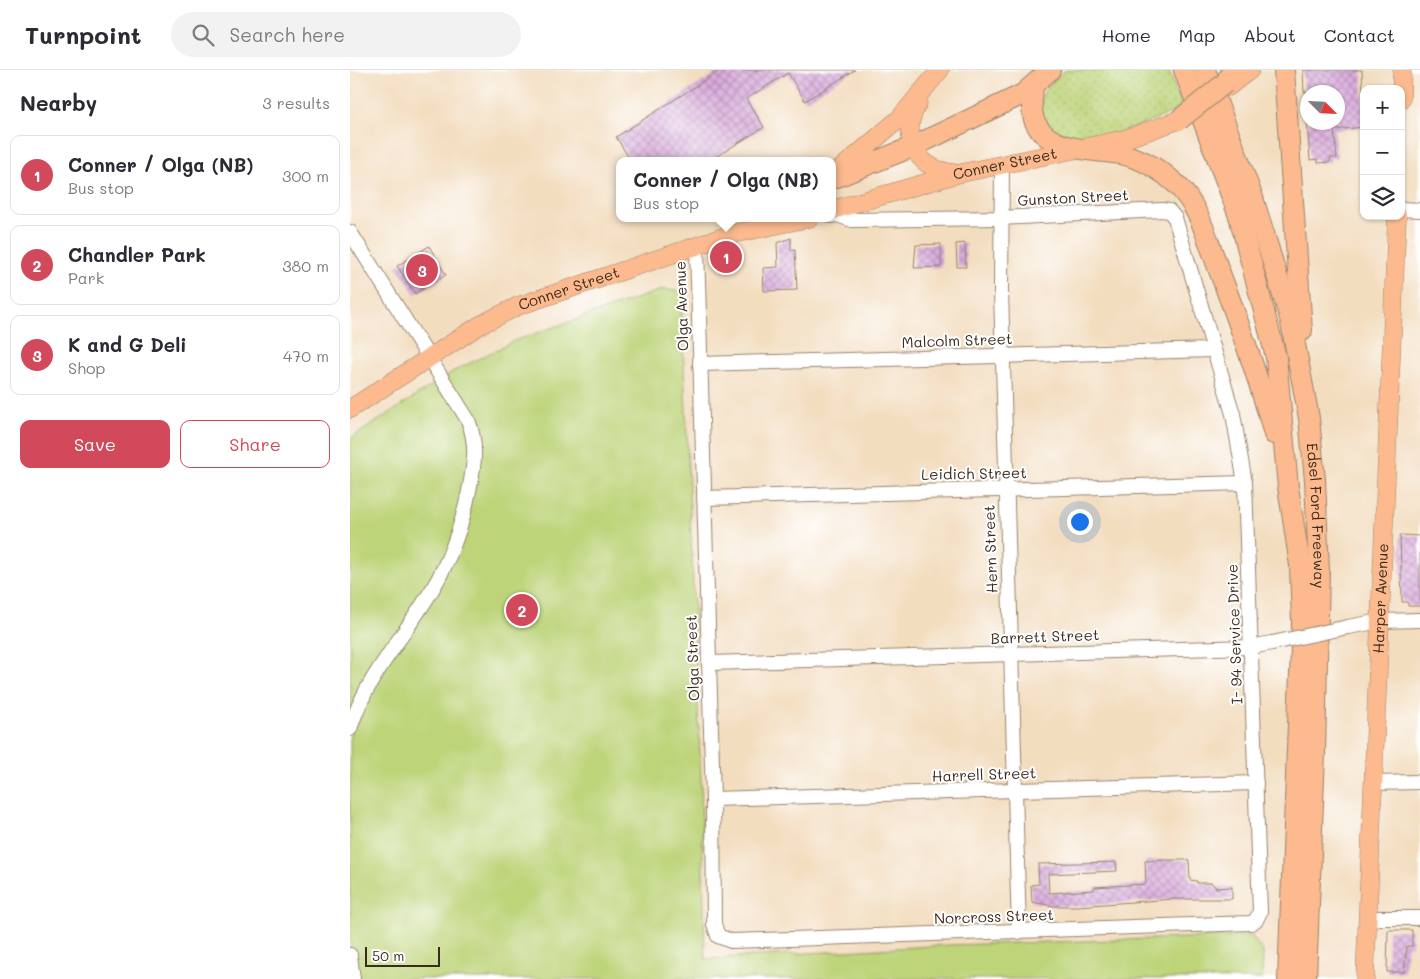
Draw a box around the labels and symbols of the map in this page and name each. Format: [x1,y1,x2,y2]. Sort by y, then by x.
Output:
north arrow [1300,85,1345,130]
street label: Conner Street [951,142,1058,184]
street label: Gunston Street [1017,184,1129,210]
pin: 1 [710,238,742,276]
pin: 3 [406,251,438,289]
street label: Olga Avenue [669,261,693,352]
street label: Conner Street [515,262,622,314]
street label: Malcolm Street [901,328,1013,352]
street label: Edsel Ford Freeway [1302,442,1330,589]
street label: Leidich Street [921,462,1027,484]
street label: Hern Street [978,505,1002,594]
your location [1067,509,1093,535]
street label: Harper Avenue [1368,543,1392,654]
street label: I- 94 Service Drive [1222,563,1246,705]
pin: 2 [506,591,538,629]
street label: Olga Street [681,615,703,701]
street label: Barrett Street [990,624,1100,648]
street label: Harrell Street [931,762,1037,786]
street label: Norcross Street [934,904,1054,928]
scale bar [365,944,440,967]

